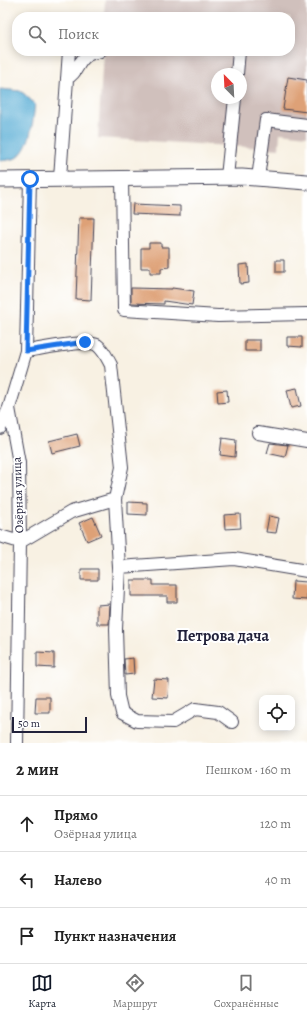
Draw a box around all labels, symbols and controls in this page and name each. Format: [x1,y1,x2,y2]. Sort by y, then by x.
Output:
search box [12,12,295,56]
icon: search [26,23,48,45]
text: Поиск [58,24,99,44]
north arrow [211,68,247,104]
route start [21,170,39,188]
route end [76,333,94,351]
street label: Озёрная улица [9,456,27,534]
district label: Петрова дача [177,625,270,647]
map controls [259,695,295,731]
button: locate [259,695,295,731]
scale bar [12,715,87,734]
text: 50 m [18,716,40,731]
text: 2 мин [16,758,59,781]
text: Пешком · 160 m [205,761,291,778]
text: Прямо [54,805,98,825]
icon: ahead [16,813,38,835]
text: 120 m [260,815,291,832]
text: Озёрная улица [54,825,137,842]
icon: left [16,869,38,891]
text: Налево [54,870,102,890]
text: 40 m [265,871,291,888]
icon: arrive [16,925,38,947]
text: Пункт назначения [54,926,176,946]
tab: Карта [28,972,56,1011]
tab: Маршрут [113,972,157,1011]
tab: Сохранённые [214,972,279,1011]

